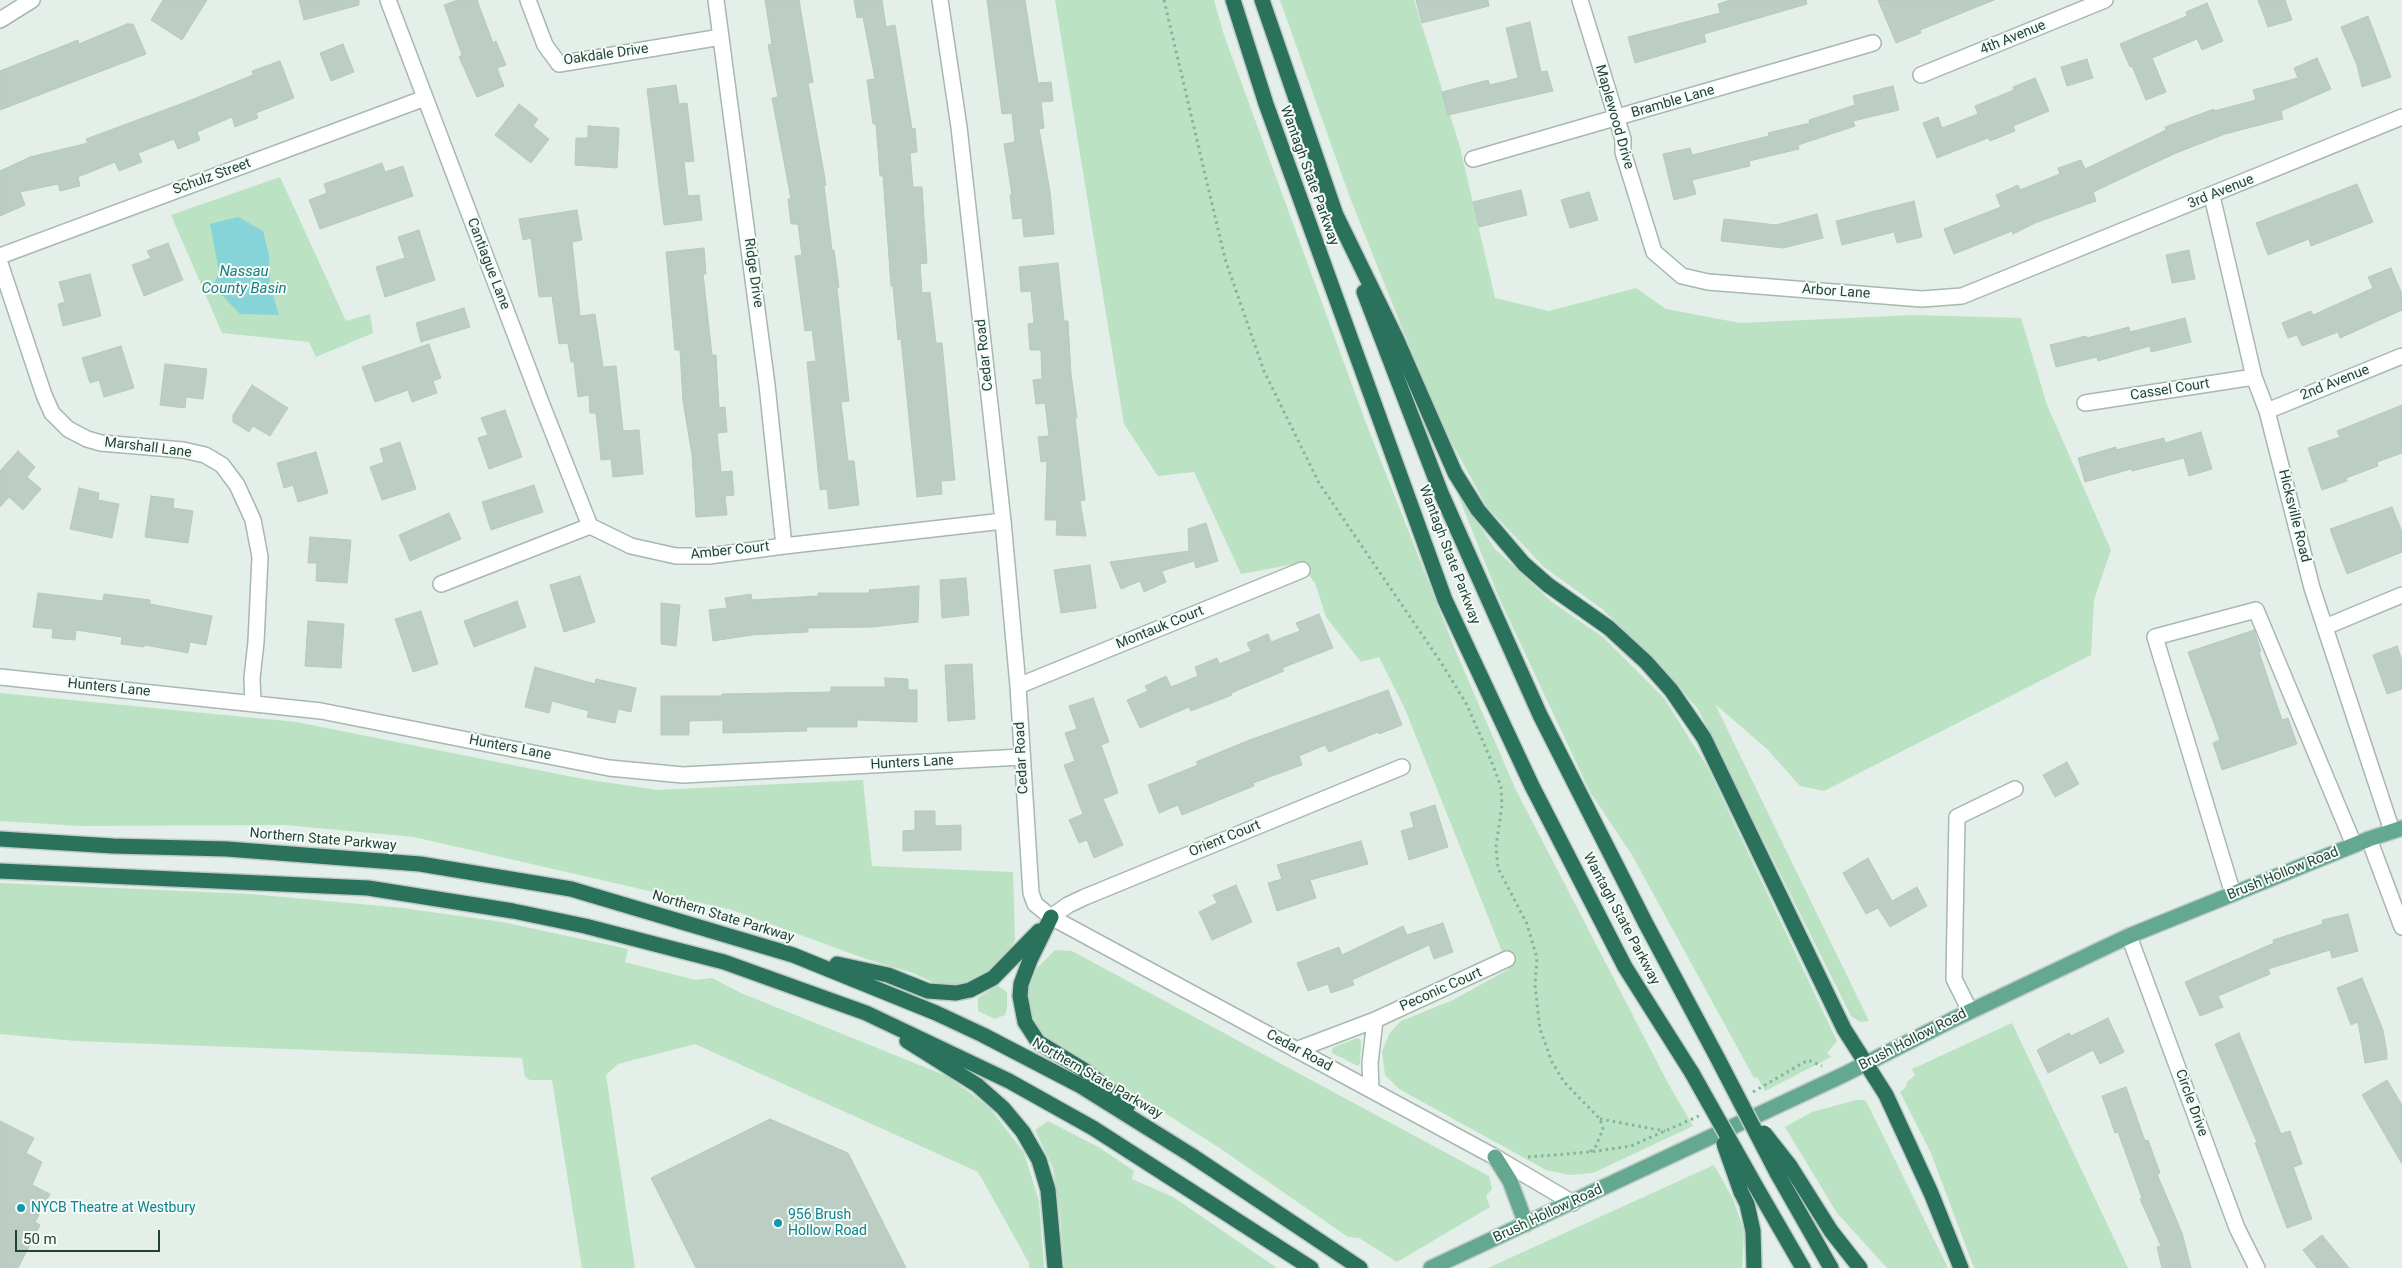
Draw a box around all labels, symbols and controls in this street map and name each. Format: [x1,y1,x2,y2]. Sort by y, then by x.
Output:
street label: 4th Avenue [1978,17,2048,59]
street label: Oakdale Drive [563,41,649,69]
street label: Maplewood Drive [1591,63,1637,171]
street label: Bramble Lane [1630,82,1716,122]
street label: Wantagh State Parkway [1276,104,1342,248]
street label: Schulz Street [171,155,253,199]
street label: 3rd Avenue [2186,171,2256,213]
street label: Cantiague Lane [463,216,513,312]
street label: Ridge Drive [740,237,766,309]
water label: Nassau County Basin [201,263,287,298]
street label: Arbor Lane [1801,281,1871,303]
street label: Cedar Road [973,318,997,392]
street label: 2nd Avenue [2298,362,2372,404]
street label: Cassel Court [2129,375,2211,405]
street label: Marshall Lane [103,434,193,462]
street label: Hicksville Road [2274,468,2314,564]
street label: Wantagh State Parkway [1415,483,1483,627]
street label: Amber Court [690,538,770,564]
street label: Montauk Court [1114,603,1206,653]
street label: Hunters Lane [67,675,151,701]
street label: Cedar Road [1012,721,1032,795]
street label: Hunters Lane [468,732,552,764]
street label: Hunters Lane [870,752,954,774]
street label: Orient Court [1187,817,1263,861]
street label: Northern State Parkway [249,825,397,855]
street label: Brush Hollow Road [2225,844,2341,904]
street label: Wantagh State Parkway [1579,850,1663,988]
street label: Northern State Parkway [650,887,796,947]
street label: Peconic Court [1397,964,1485,1016]
street label: Brush Hollow Road [1856,1006,1970,1074]
street label: Cedar Road [1263,1027,1335,1075]
street label: Northern State Parkway [1029,1035,1165,1123]
street label: Circle Drive [2171,1067,2211,1139]
street label: Brush Hollow Road [1491,1181,1605,1247]
place label: NYCB Theatre at Westbury [31,1200,196,1216]
marker: NYCB Theatre at Westbury [15,1202,27,1214]
place label: 956 Brush Hollow Road [788,1207,867,1240]
marker: 956 Brush Hollow Road [772,1217,784,1229]
scale bar [18,1220,162,1252]
text: 50 m [23,1230,57,1248]

